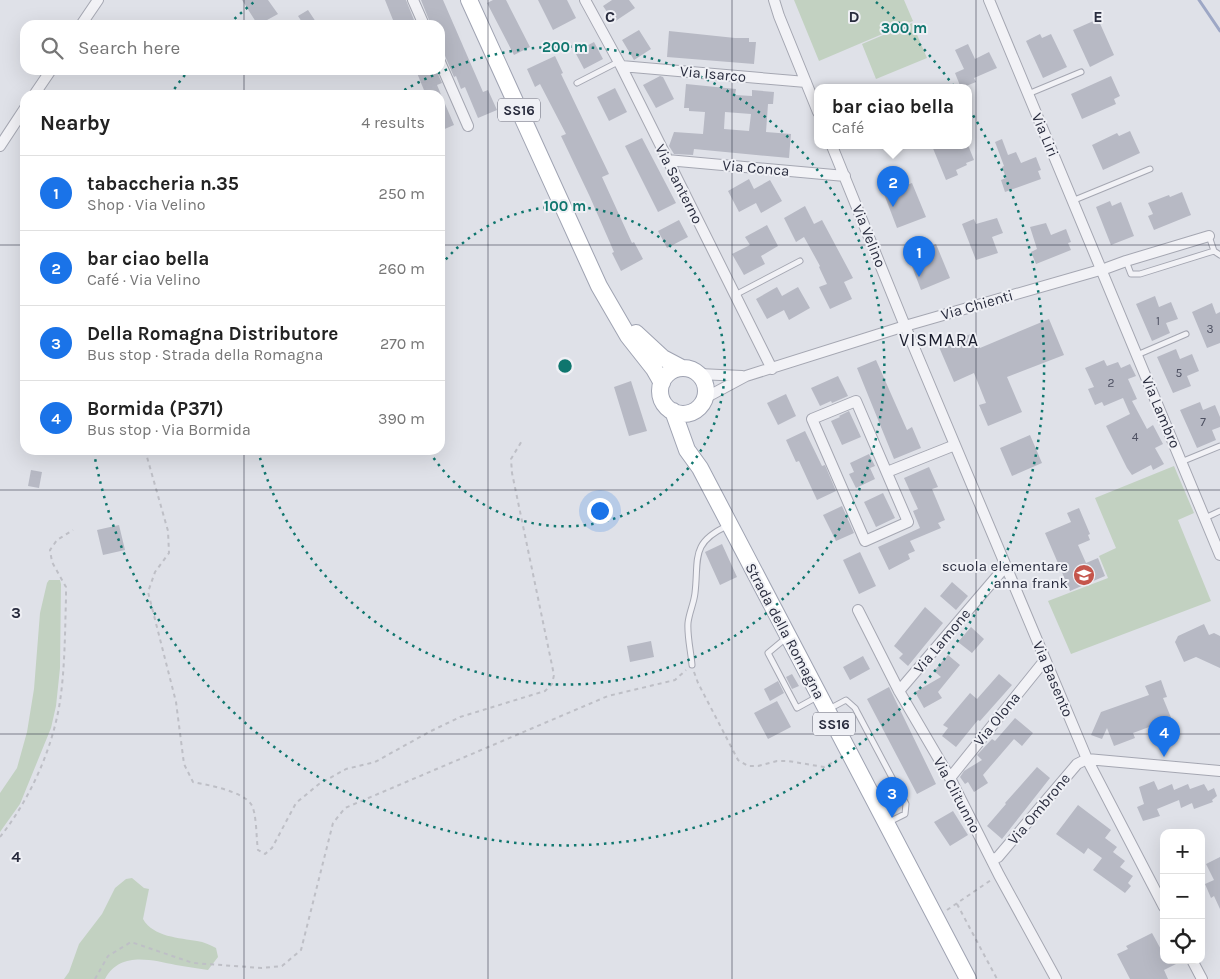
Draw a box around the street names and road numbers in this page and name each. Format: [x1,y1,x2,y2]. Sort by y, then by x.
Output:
street label: Via Isarco [679,62,747,86]
road number: SS16 [498,98,540,122]
street label: Via Liri [1028,110,1062,160]
street label: Via Santerno [651,141,707,227]
street label: Via Conca [722,156,790,180]
street label: Via Velino [848,202,890,270]
street label: Via Chienti [939,286,1015,324]
street label: Via Lambro [1138,373,1184,451]
street label: Strada della Romagna [742,560,828,702]
street label: Via Lamone [910,605,974,677]
street label: Via Basento [1029,638,1077,720]
street label: Via Olona [970,688,1024,750]
road number: SS16 [813,712,855,736]
street label: Via Clitunno [929,754,985,836]
street label: Via Ombrone [1004,770,1074,848]

